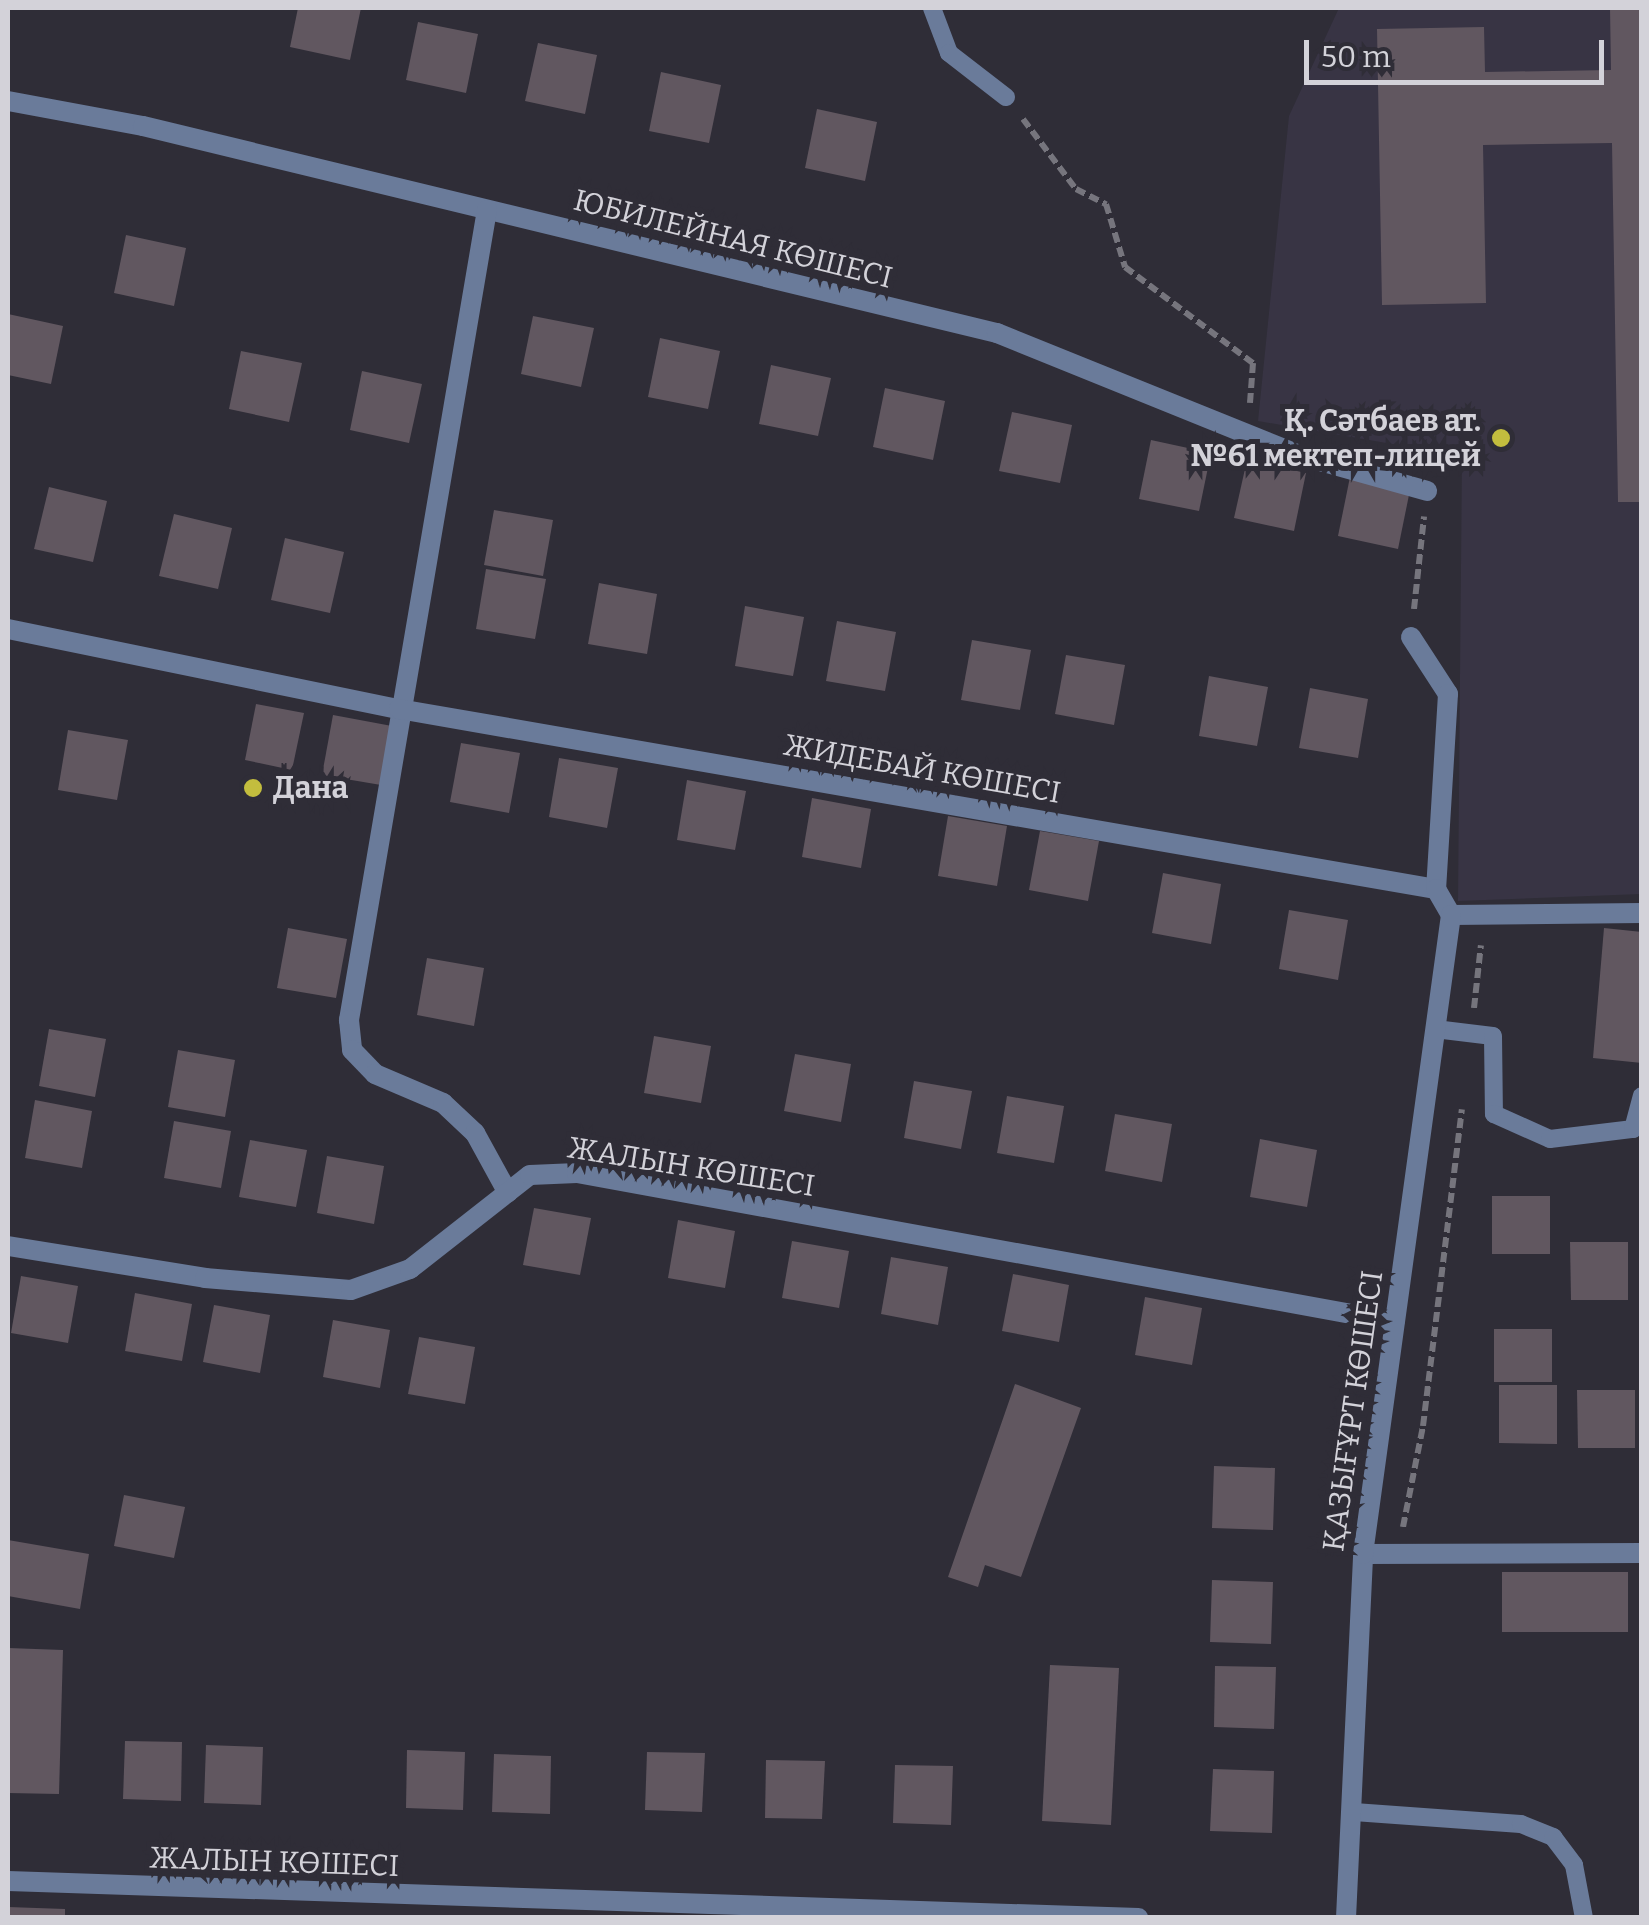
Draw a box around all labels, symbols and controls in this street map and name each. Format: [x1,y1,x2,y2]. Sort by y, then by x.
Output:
scale bar [1309,20,1609,82]
text: 50 m [1321,39,1391,75]
street label: ЮБИЛЕЙНАЯ КӨШЕСІ [570,182,896,296]
place label: Қ. Сәтбаев ат. №61 мектеп-лицей [1191,403,1481,474]
marker: Қ. Сәтбаев ат. №61 мектеп-лицей [1490,427,1512,449]
street label: ЖИДЕБАЙ КӨШЕСІ [780,727,1064,811]
place label: Дана [273,770,348,806]
marker: Дана [242,777,264,799]
street label: ЖАЛЫН КӨШЕСІ [565,1130,817,1204]
street label: ҚАЗЫҒҰРТ КӨШЕСІ [1315,1268,1391,1554]
street label: ЖАЛЫН КӨШЕСІ [148,1840,400,1884]

